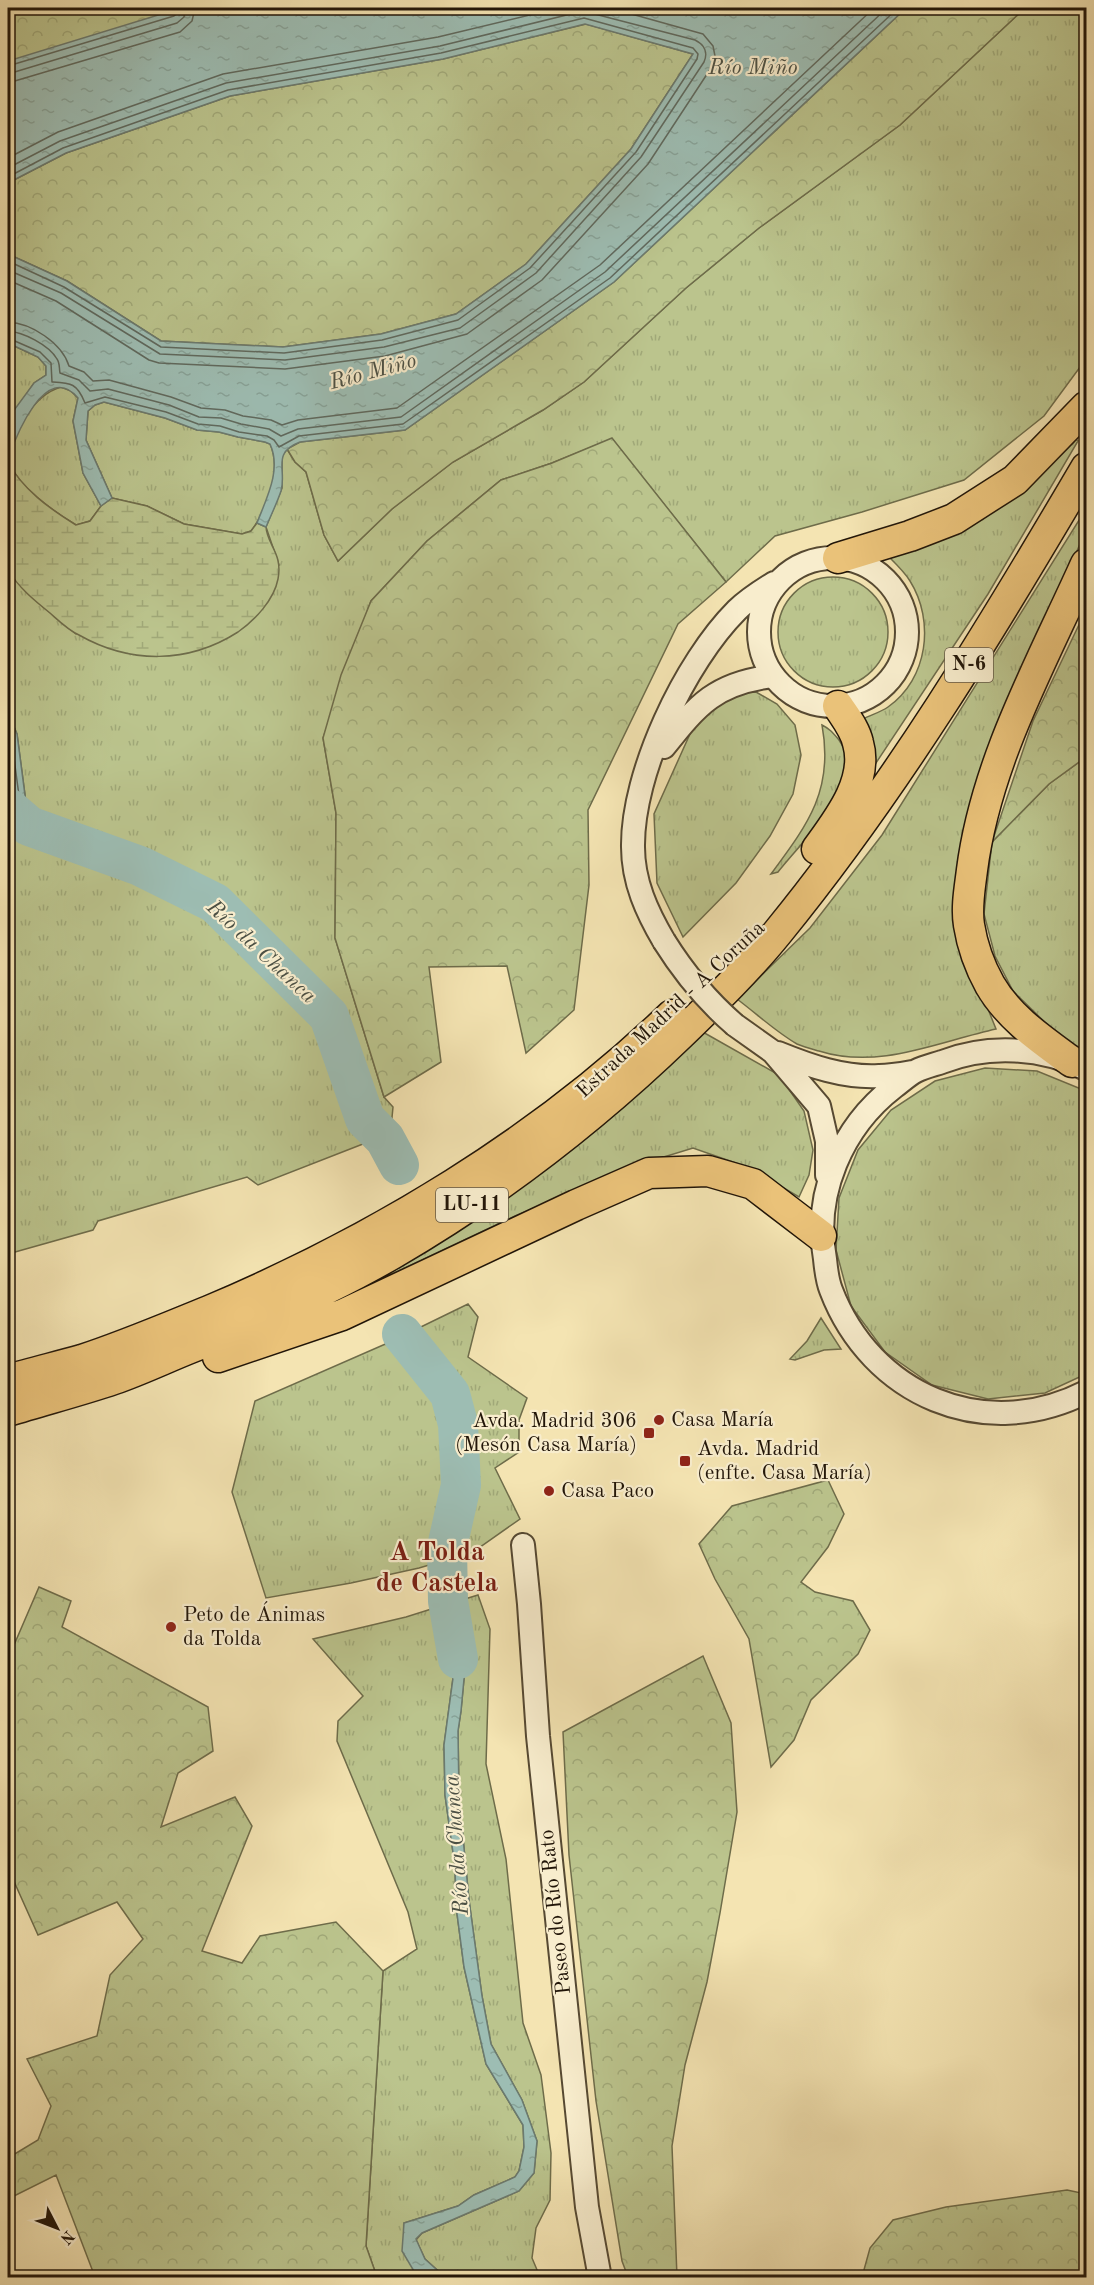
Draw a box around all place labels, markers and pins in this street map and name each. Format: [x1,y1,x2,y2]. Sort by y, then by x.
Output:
place label: Casa María [671,1410,773,1431]
place label: Avda. Madrid 306 (Mesón Casa María) [455,1411,637,1456]
marker: Casa María [652,1413,666,1427]
marker: Avda. Madrid 306 (Mesón Casa María) [642,1426,656,1440]
place label: Avda. Madrid (enfte. Casa María) [697,1439,872,1484]
marker: Avda. Madrid (enfte. Casa María) [678,1454,692,1468]
place label: Casa Paco [561,1481,654,1502]
marker: Casa Paco [542,1484,556,1498]
place label: Peto de Ánimas da Tolda [183,1601,325,1650]
marker: Peto de Ánimas da Tolda [164,1620,178,1634]

